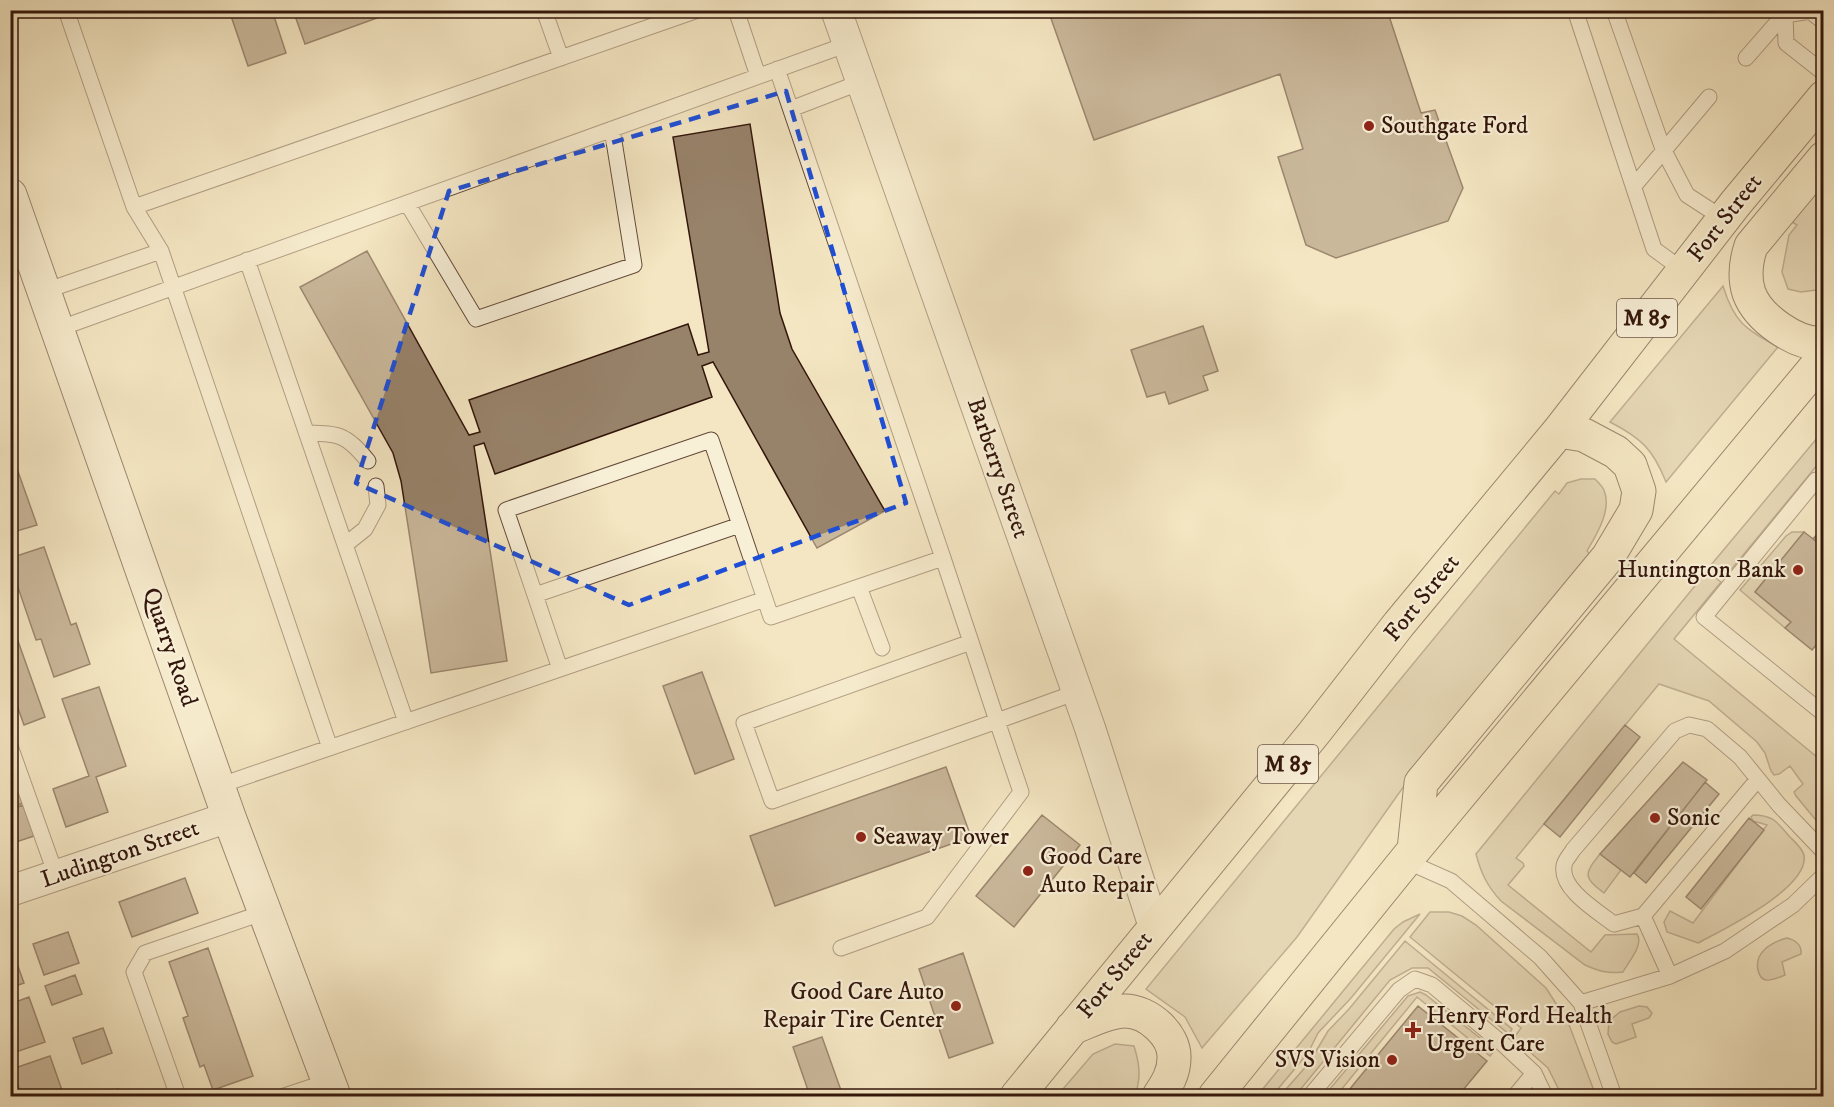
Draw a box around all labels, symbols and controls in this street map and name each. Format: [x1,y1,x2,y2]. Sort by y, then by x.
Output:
place label: Southgate Ford [1381,111,1528,141]
marker: Southgate Ford [1362,119,1376,133]
street label: Fort Street [1681,168,1769,268]
road number: M 85 [1617,299,1677,337]
street label: Barberry Street [960,394,1036,543]
street label: Fort Street [1378,548,1467,648]
place label: Huntington Bank [1617,555,1786,585]
marker: Huntington Bank [1791,563,1805,577]
street label: Quarry Road [136,584,204,710]
road number: M 85 [1258,745,1318,783]
place label: Sonic [1667,803,1720,833]
marker: Sonic [1648,811,1662,825]
street label: Ludington Street [37,813,203,895]
place label: Seaway Tower [873,822,1009,852]
marker: Seaway Tower [854,830,868,844]
place label: Good Care Auto Repair [1040,842,1155,900]
marker: Good Care Auto Repair [1021,864,1035,878]
street label: Fort Street [1071,925,1160,1025]
place label: Good Care Auto Repair Tire Center [763,977,944,1035]
marker: Good Care Auto Repair Tire Center [949,999,963,1013]
place label: Henry Ford Health Urgent Care [1426,1001,1613,1059]
marker: Henry Ford Health Urgent Care [1404,1021,1422,1039]
place label: SVS Vision [1275,1045,1380,1075]
marker: SVS Vision [1385,1053,1399,1067]

